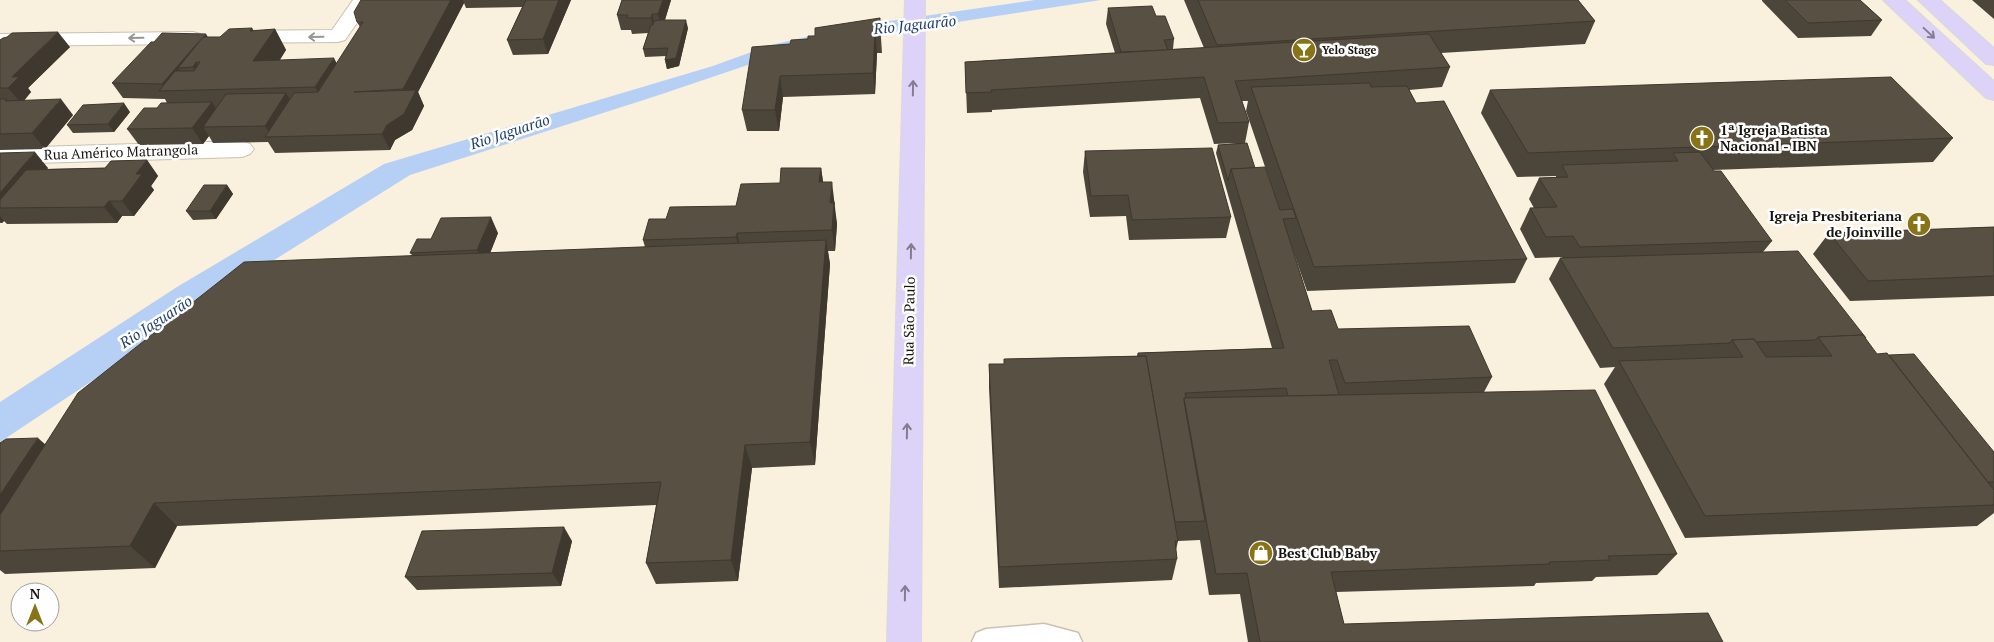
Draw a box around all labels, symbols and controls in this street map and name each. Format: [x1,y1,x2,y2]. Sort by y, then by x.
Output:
water label: Rio Jaguarão [872,10,957,38]
one-way arrow [1923,27,1936,39]
one-way arrow [308,32,324,42]
one-way arrow [128,34,144,43]
bar icon: Yelo Stage [1291,37,1317,63]
place label: Yelo Stage [1322,43,1377,57]
one-way arrow [908,81,918,97]
water label: Rio Jaguarão [466,109,552,154]
place label: 1ª Igreja Batista Nacional - IBN [1720,120,1828,155]
church icon: 1ª Igreja Batista Nacional - IBN [1689,125,1715,151]
street label: Rua Américo Matrangola [43,139,198,164]
place label: Igreja Presbiteriana de Joinville [1769,206,1902,241]
church icon: Igreja Presbiteriana de Joinville [1906,211,1932,237]
one-way arrow [906,243,915,259]
street label: Rua São Paulo [898,276,919,365]
water label: Rio Jaguarão [114,290,196,353]
one-way arrow [903,423,912,439]
shop icon: Best Club Baby [1248,540,1274,566]
place label: Best Club Baby [1278,543,1378,562]
north arrow [10,582,60,632]
text: N [30,584,41,603]
one-way arrow [900,586,910,602]

